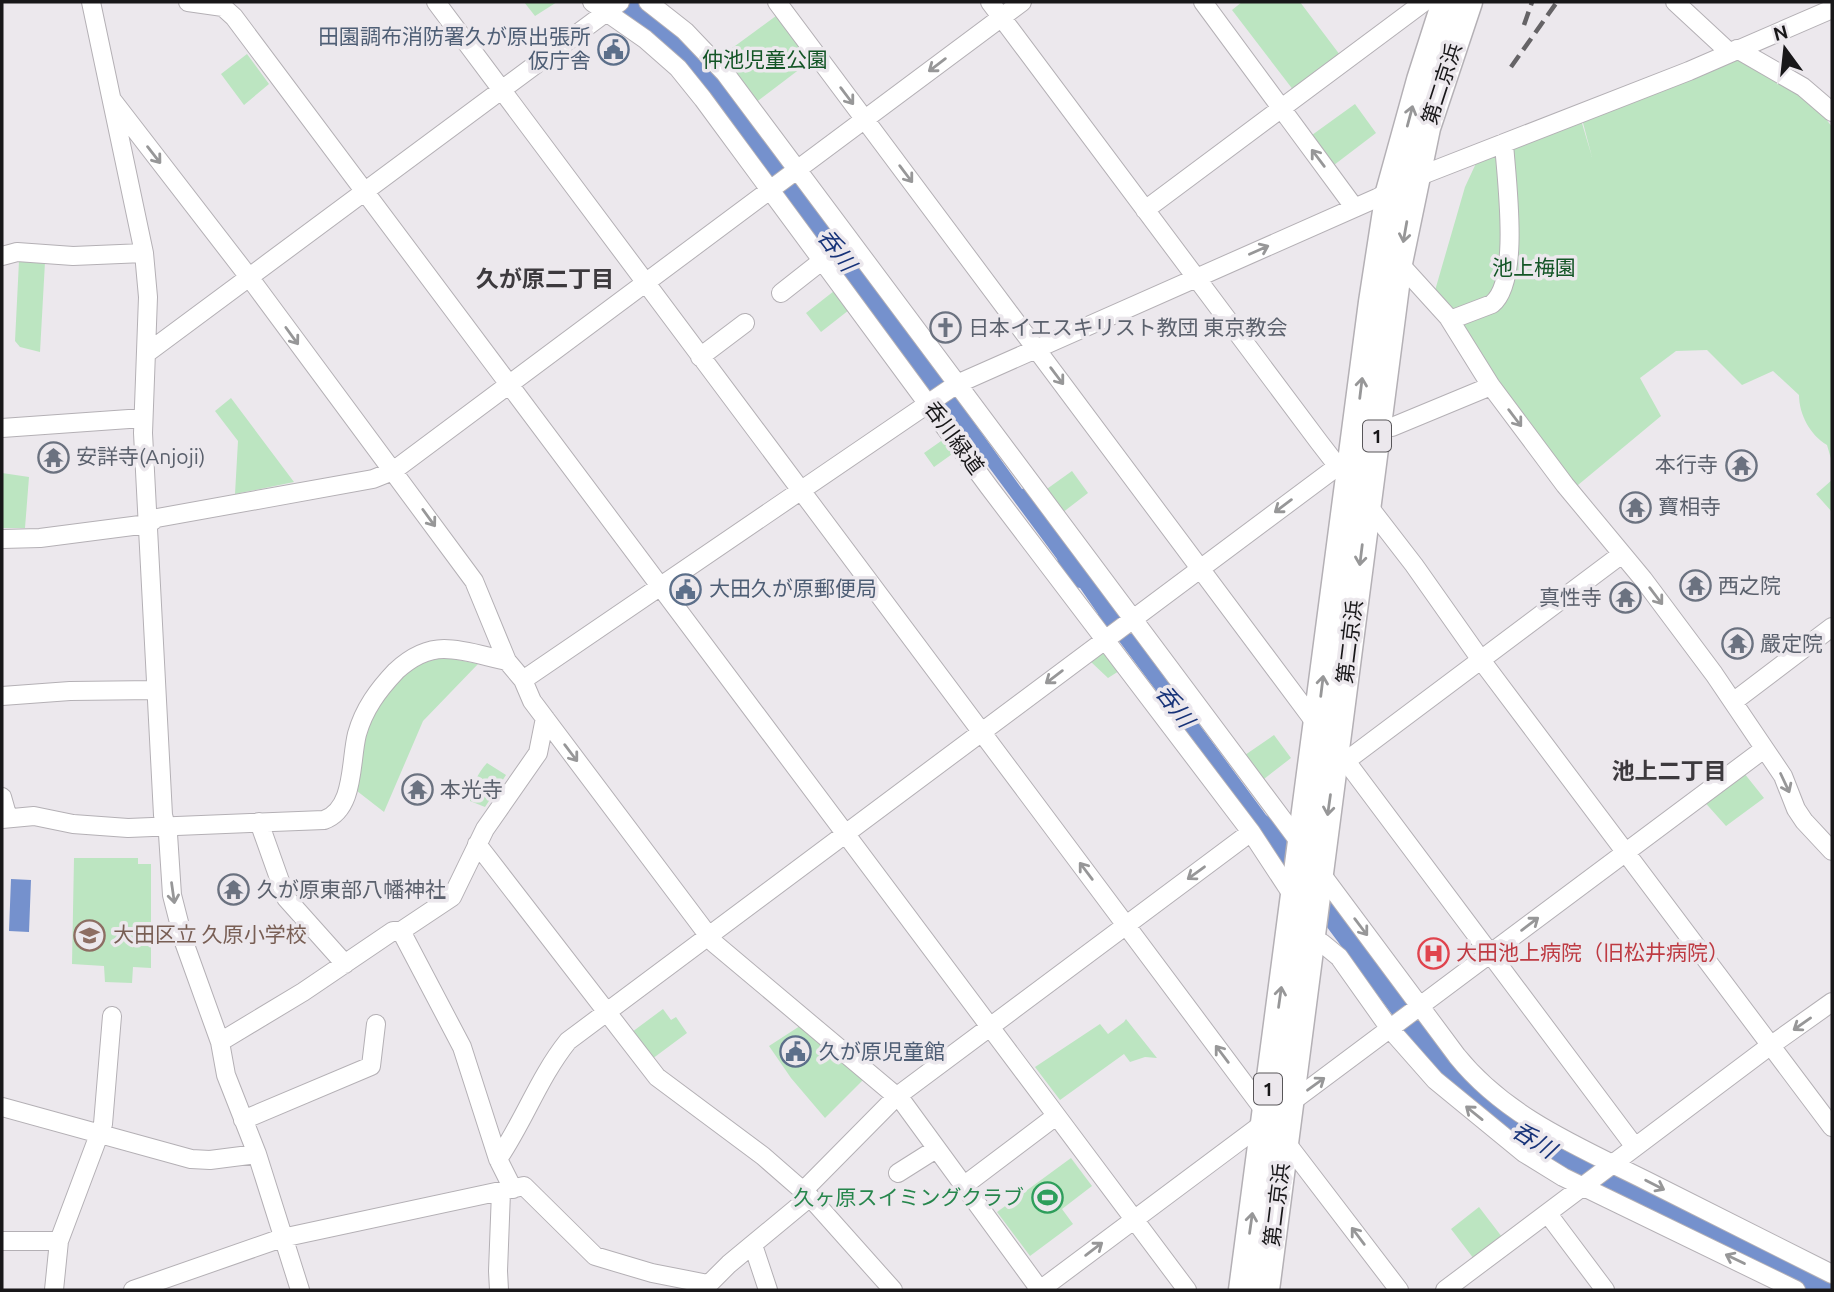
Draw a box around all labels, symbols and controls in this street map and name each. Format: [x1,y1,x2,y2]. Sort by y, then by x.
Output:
north arrow [1750,14,1820,84]
text: N [1771,20,1790,45]
place label: 田園調布消防署久が原出張所 仮庁舎 [318,24,591,72]
public building icon: 田園調布消防署久が原出張所 仮庁舎 [597,32,631,66]
street label: 第二京浜 [1417,40,1465,127]
park label: 仲池児童公園 [702,47,828,71]
one-way arrow [927,57,946,72]
one-way arrow [840,86,855,105]
one-way arrow [1404,105,1417,127]
one-way arrow [147,146,162,164]
one-way arrow [1311,149,1326,167]
one-way arrow [898,164,913,183]
one-way arrow [1398,220,1411,243]
water label: 呑川 [814,224,863,278]
one-way arrow [1247,243,1269,256]
park label: 池上梅園 [1492,255,1576,279]
district label: 久が原二丁目 [476,266,614,291]
church icon: 日本イエスキリスト教団 東京教会 [928,311,962,345]
place label: 日本イエスキリスト教団 東京教会 [968,315,1288,339]
one-way arrow [284,327,299,346]
one-way arrow [1049,366,1064,384]
one-way arrow [1355,377,1368,400]
street label: 呑川緑道 [920,396,989,478]
one-way arrow [1507,408,1522,427]
road number: 1 [1363,420,1391,452]
temple icon: 安詳寺(Anjoji) [36,440,70,474]
place label: 安詳寺(Anjoji) [76,444,205,468]
temple icon: 本行寺 [1724,448,1758,482]
place label: 本行寺 [1655,452,1718,476]
temple icon: 寶相寺 [1618,490,1652,524]
place label: 寶相寺 [1658,494,1721,518]
one-way arrow [1274,499,1293,514]
one-way arrow [421,508,436,527]
one-way arrow [1355,543,1368,566]
temple icon: 西之院 [1678,569,1712,603]
public building icon: 大田久が原郵便局 [669,572,703,606]
place label: 西之院 [1718,573,1781,597]
place label: 大田久が原郵便局 [709,576,877,600]
temple icon: 真性寺 [1608,581,1642,615]
place label: 真性寺 [1539,585,1602,609]
one-way arrow [1648,586,1663,605]
street label: 第二京浜 [1332,599,1366,685]
temple icon: 嚴定院 [1720,627,1754,661]
place label: 嚴定院 [1760,631,1823,655]
one-way arrow [1046,670,1064,685]
one-way arrow [1316,675,1329,698]
water label: 呑川 [1152,680,1201,734]
one-way arrow [564,743,578,762]
district label: 池上二丁目 [1612,758,1727,783]
one-way arrow [1779,772,1792,793]
temple icon: 本光寺 [400,773,434,807]
place label: 本光寺 [440,777,503,801]
one-way arrow [1323,793,1336,816]
one-way arrow [1078,863,1093,881]
one-way arrow [1187,866,1206,880]
temple icon: 久が原東部八幡神社 [217,873,251,907]
place label: 久が原東部八幡神社 [257,877,446,901]
one-way arrow [166,881,179,904]
one-way arrow [1520,916,1539,931]
one-way arrow [1354,917,1368,936]
school or university icon: 大田区立 久原小学校 [73,918,107,952]
place label: 大田区立 久原小学校 [113,922,307,946]
hospital icon: 大田池上病院（旧松井病院） [1416,936,1450,970]
place label: 大田池上病院（旧松井病院） [1456,940,1729,964]
one-way arrow [1274,986,1287,1009]
one-way arrow [1793,1016,1812,1031]
public building icon: 久が原児童館 [779,1035,813,1069]
place label: 久が原児童館 [819,1039,945,1063]
one-way arrow [1214,1045,1229,1064]
road number: 1 [1254,1074,1282,1105]
one-way arrow [1306,1077,1325,1091]
one-way arrow [1465,1105,1483,1121]
water label: 呑川 [1508,1117,1563,1164]
street label: 第二京浜 [1259,1162,1293,1248]
one-way arrow [1644,1178,1665,1192]
sports icon: 久ヶ原スイミングクラブ [1030,1181,1064,1215]
place label: 久ヶ原スイミングクラブ [793,1185,1024,1209]
one-way arrow [1244,1212,1257,1234]
one-way arrow [1350,1227,1365,1246]
one-way arrow [1085,1242,1103,1257]
one-way arrow [1725,1252,1746,1266]

